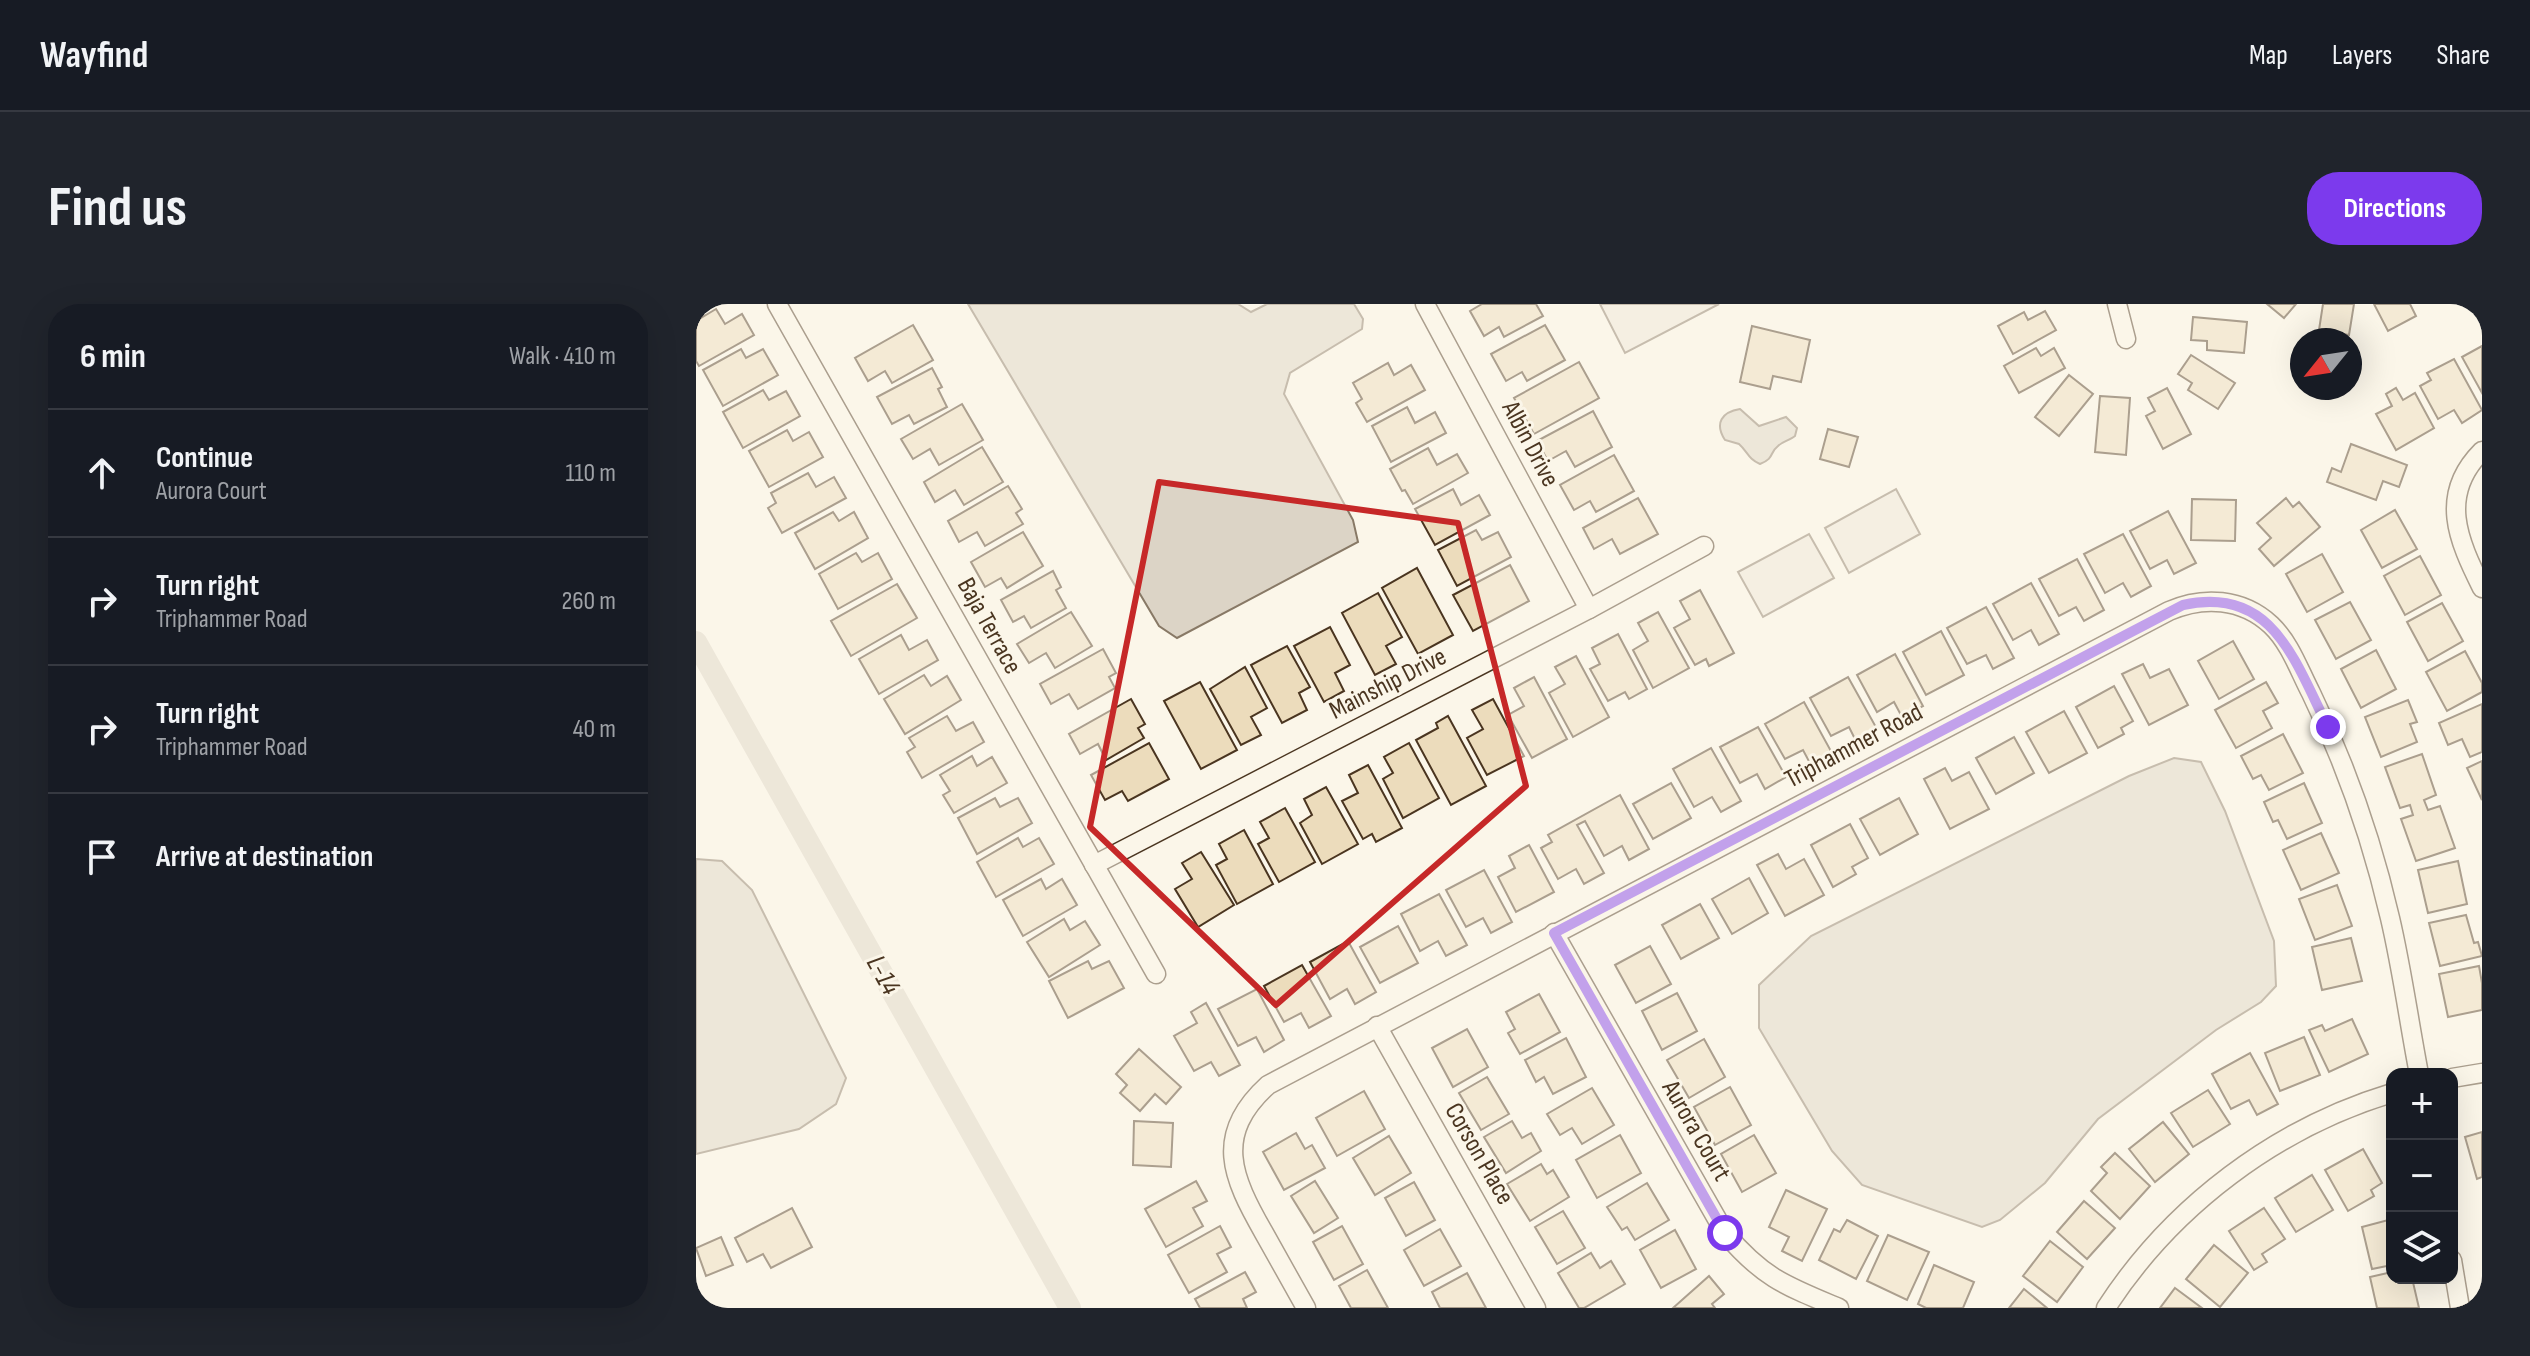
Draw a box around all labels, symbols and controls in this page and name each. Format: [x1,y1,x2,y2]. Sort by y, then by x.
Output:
text: Wayfind [40,33,148,78]
text: Map [2249,39,2288,72]
text: Layers [2332,39,2392,72]
text: Share [2436,39,2490,72]
button: Directions [2307,172,2482,245]
text: Find us [48,175,187,242]
north arrow [2290,328,2362,400]
text: 6 min [80,336,146,377]
text: Walk · 410 m [509,341,616,372]
street label: Albin Drive [1494,395,1565,492]
text: Continue [156,440,253,476]
icon: ahead [80,451,124,495]
text: 110 m [565,458,616,489]
text: Aurora Court [156,476,267,507]
text: Turn right [156,568,259,604]
street label: Baja Terrace [950,573,1028,679]
icon: right [80,579,124,623]
text: 260 m [561,586,616,617]
text: Triphammer Road [156,604,308,635]
street label: Mainship Drive [1324,641,1452,727]
text: Turn right [156,696,259,732]
street label: Triphammer Road [1780,697,1928,795]
icon: right [80,707,124,751]
route end [2310,709,2346,745]
text: 40 m [573,714,616,745]
text: Triphammer Road [156,732,308,763]
icon: arrive [80,835,124,879]
text: Arrive at destination [156,839,373,875]
water label: L-14 [859,950,907,1001]
map controls [2386,1068,2458,1284]
button: + [2386,1068,2458,1140]
street label: Aurora Court [1654,1074,1737,1187]
street label: Corson Place [1438,1098,1520,1210]
button: − [2386,1140,2458,1212]
button: layers [2386,1212,2458,1284]
route start [1707,1215,1743,1251]

